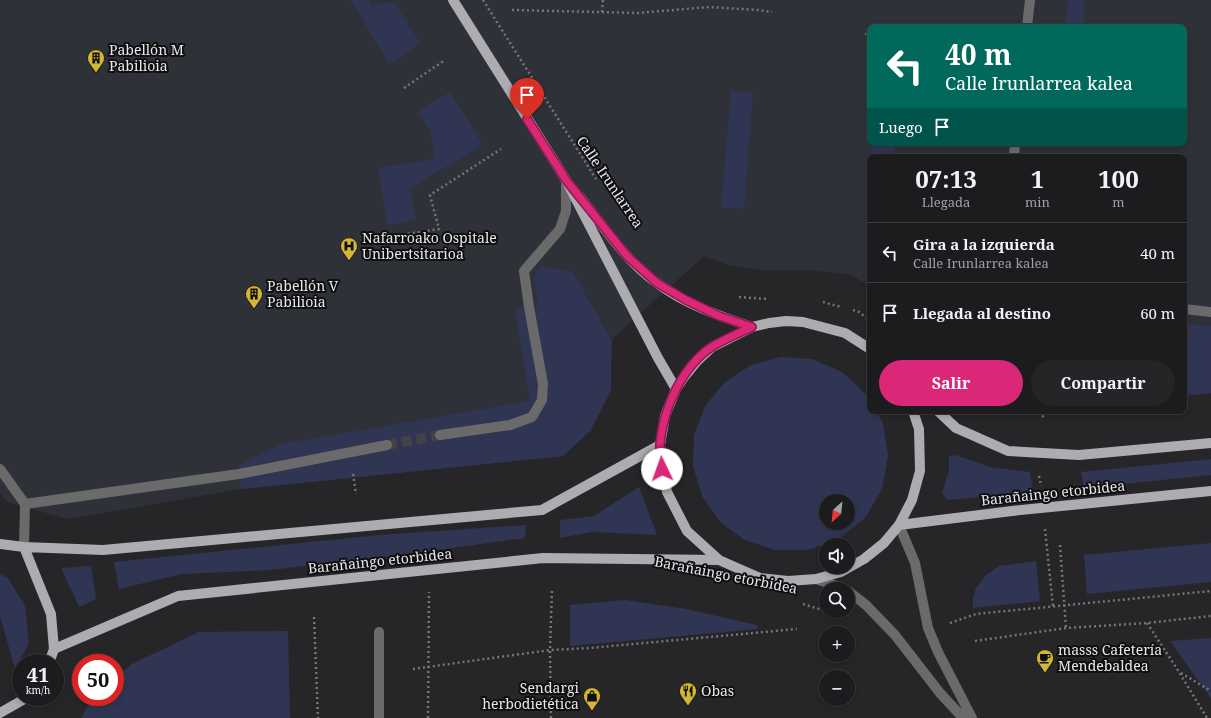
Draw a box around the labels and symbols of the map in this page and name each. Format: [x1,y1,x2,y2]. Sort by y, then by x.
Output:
place label: Pabellón M Pabilioia [109,40,184,75]
building icon: Pabellón M Pabilioia [86,48,106,73]
pin [510,78,544,119]
street label: Calle Irunlarrea [573,132,648,231]
place label: Nafarroako Ospitale Unibertsitarioa [362,228,497,263]
hospital icon: Nafarroako Ospitale Unibertsitarioa [339,236,359,261]
place label: Pabellón V Pabilioia [267,276,339,311]
building icon: Pabellón V Pabilioia [244,284,264,309]
position arrow [641,448,683,490]
street label: Barañaingo etorbidea [980,475,1126,510]
north arrow [819,494,855,530]
street label: Barañaingo etorbidea [307,543,453,578]
street label: Barañaingo etorbidea [653,551,799,598]
place label: masss Cafetería Mendebaldea [1058,640,1162,675]
cafe icon: masss Cafetería Mendebaldea [1035,648,1055,673]
speed limit sign: 50 [72,654,124,706]
place label: Sendargi herbodietética [482,678,580,713]
restaurant icon: Obas [678,681,698,706]
place label: Obas [701,681,734,700]
shop icon: Sendargi herbodietética [582,686,602,711]

